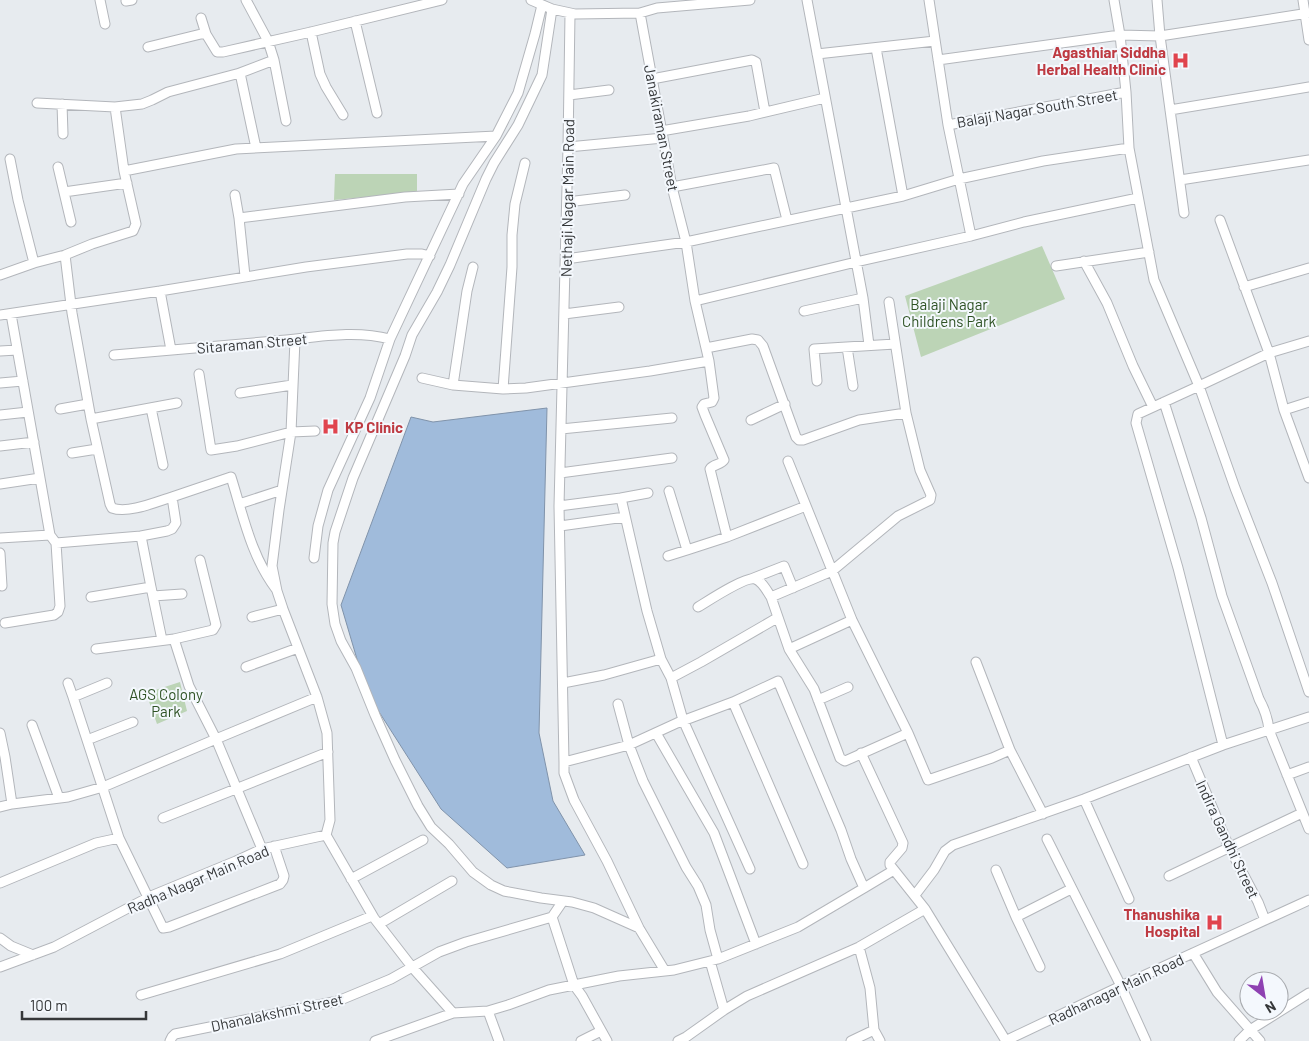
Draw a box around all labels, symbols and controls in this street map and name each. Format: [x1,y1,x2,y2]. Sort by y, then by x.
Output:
place label: Agasthiar Siddha Herbal Health Clinic [1037,43,1166,78]
hospital icon: Agasthiar Siddha Herbal Health Clinic [1170,51,1190,71]
street label: Janakiraman Street [641,63,683,193]
street label: Balaji Nagar South Street [955,85,1119,131]
street label: Nethaji Nagar Main Road [557,119,577,277]
park label: Balaji Nagar Childrens Park [902,295,996,330]
street label: Sitaraman Street [196,329,308,357]
hospital icon: KP Clinic [321,417,341,437]
place label: KP Clinic [345,418,403,436]
park label: AGS Colony Park [129,685,203,720]
street label: Indira Gandhi Street [1193,777,1263,901]
street label: Radha Nagar Main Road [124,841,272,917]
place label: Thanushika Hospital [1124,905,1200,940]
hospital icon: Thanushika Hospital [1204,913,1224,933]
street label: Radhanagar Main Road [1046,950,1186,1028]
north arrow [1239,971,1289,1021]
scale bar [22,988,146,1020]
street label: Dhanalakshmi Street [209,989,345,1035]
text: 100 m [30,996,68,1014]
text: N [1263,998,1279,1017]

